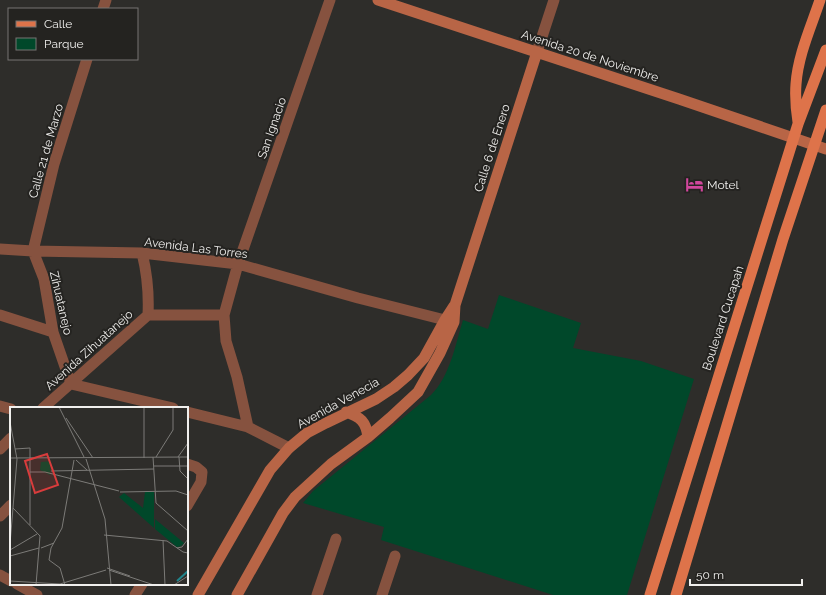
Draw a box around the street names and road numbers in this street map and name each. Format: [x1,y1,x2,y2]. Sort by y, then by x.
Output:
street label: Avenida 20 de Noviembre [520,27,660,85]
street label: San Ignacio [255,95,289,161]
street label: Calle 21 de Marzo [26,102,66,200]
street label: Calle 6 de Enero [471,102,513,194]
street label: Avenida Las Torres [144,235,249,261]
street label: Boulevard Cucapah [699,264,747,372]
street label: Zihuatanejo [47,270,75,336]
street label: Avenida Zihuatanejo [42,307,136,393]
street label: Avenida Venecia [295,375,381,431]

